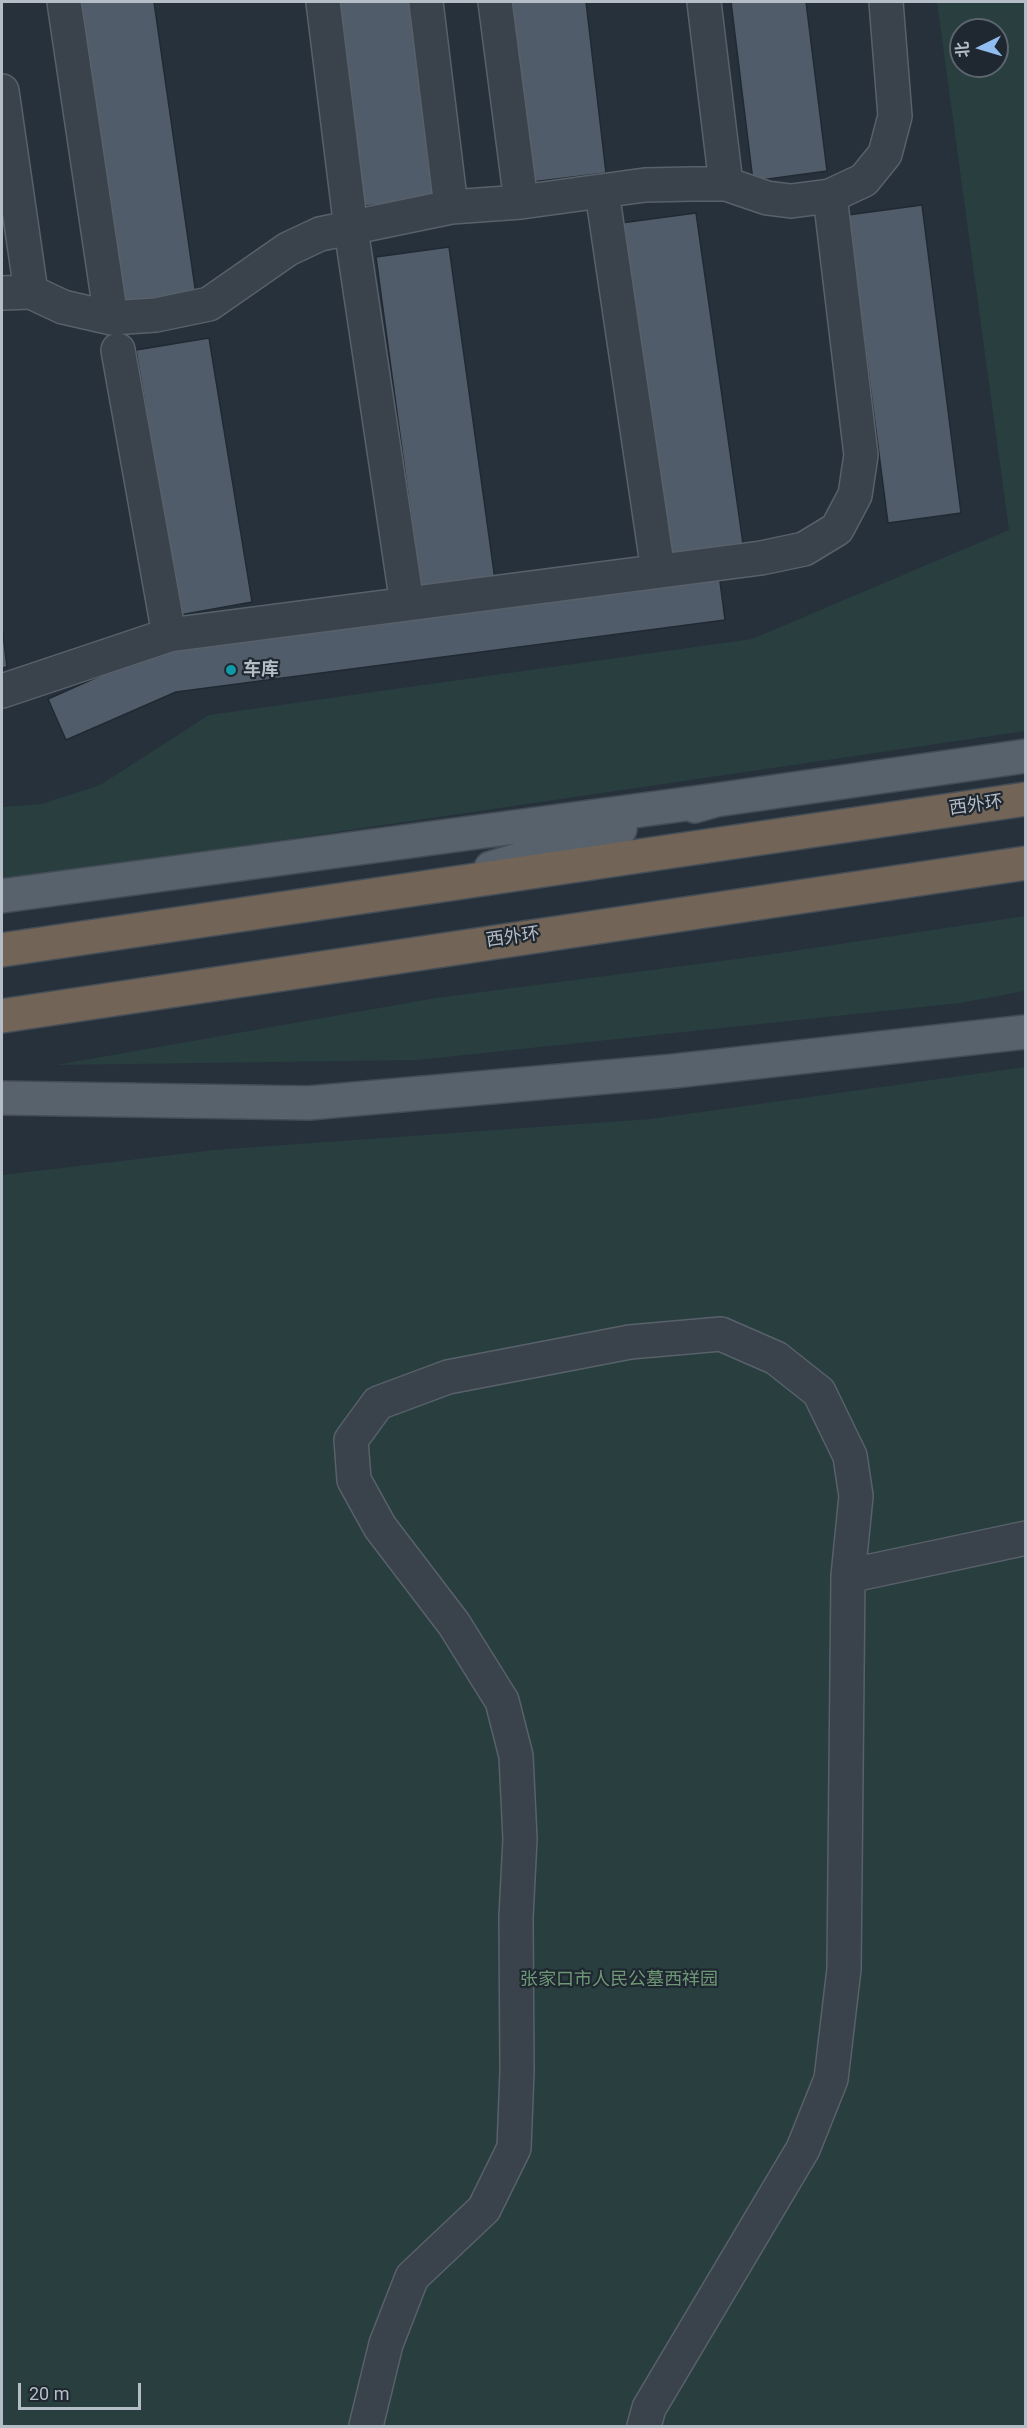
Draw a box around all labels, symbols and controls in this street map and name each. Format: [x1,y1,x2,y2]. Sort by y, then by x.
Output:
north arrow [949,18,1009,78]
text: 北 [952,41,973,58]
place label: 车库 [243,659,279,681]
marker: 车库 [224,663,238,677]
street label: 西外环 [948,792,1004,820]
street label: 西外环 [485,924,541,952]
park label: 张家口市人民公墓西祥园 [520,1969,718,1991]
scale bar [21,2371,144,2409]
text: 20 m [29,2383,69,2404]

